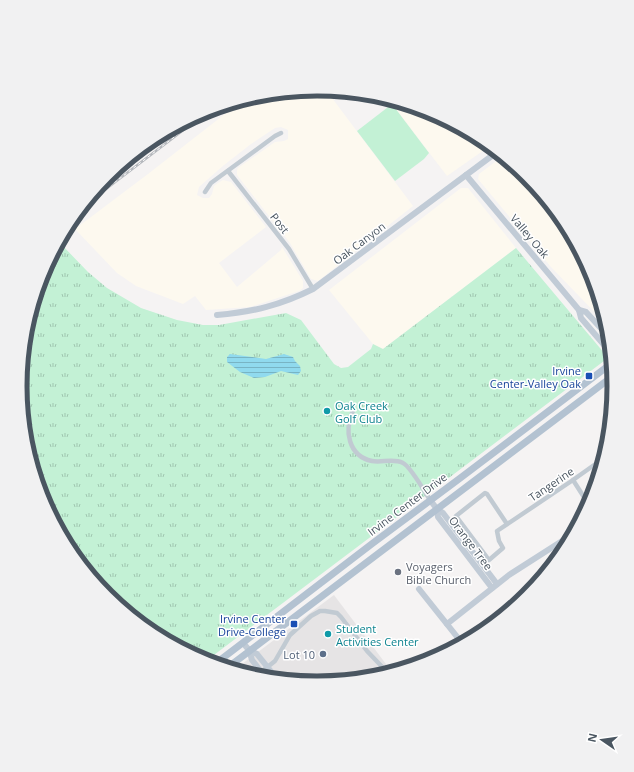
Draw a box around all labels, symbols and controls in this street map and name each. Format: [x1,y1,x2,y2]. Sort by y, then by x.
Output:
street label: Post [267,210,293,237]
street label: Valley Oak [507,211,553,261]
street label: Oak Canyon [330,218,388,268]
place label: Irvine Center-Valley Oak [490,363,581,391]
marker: Irvine Center-Valley Oak [584,371,594,381]
place label: Oak Creek Golf Club [335,398,388,426]
marker: Oak Creek Golf Club [322,406,332,416]
street label: Tangerine [526,463,576,505]
street label: Irvine Center Drive [364,469,450,539]
street label: Orange Tree [446,513,496,573]
place label: Voyagers Bible Church [406,559,471,587]
marker: Voyagers Bible Church [393,567,403,577]
place label: Irvine Center Drive-College [218,611,286,639]
marker: Irvine Center Drive-College [289,619,299,629]
place label: Student Activities Center [336,621,419,649]
marker: Student Activities Center [323,629,333,639]
place label: Lot 10 [283,647,315,662]
marker: Lot 10 [318,649,328,659]
north arrow [582,720,622,760]
text: N [583,732,600,744]

